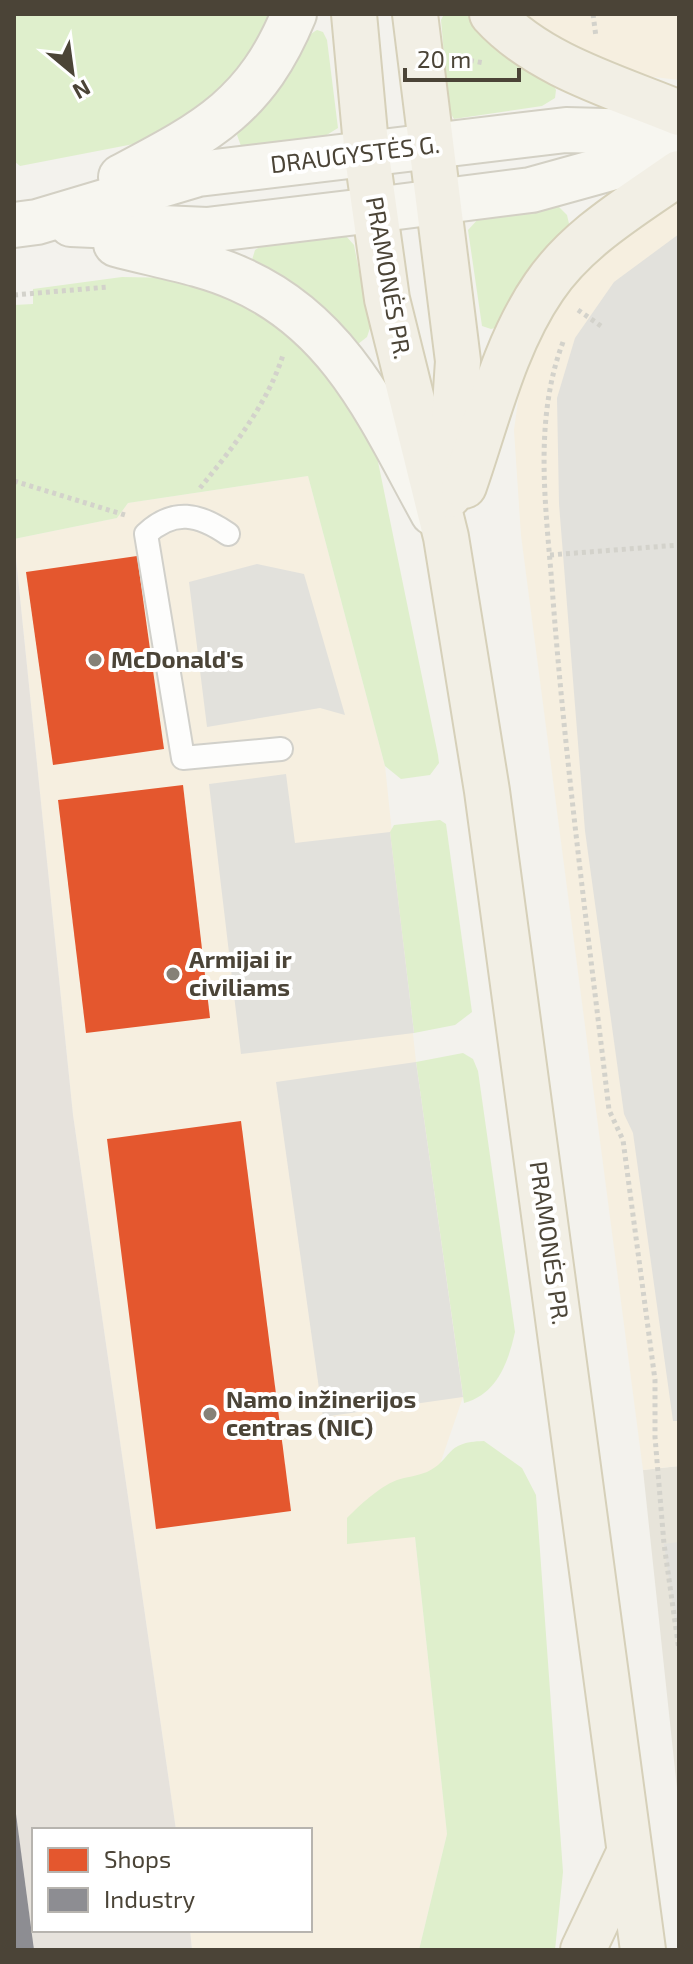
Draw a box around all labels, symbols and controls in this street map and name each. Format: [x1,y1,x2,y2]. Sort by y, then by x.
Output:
north arrow [32,32,112,112]
scale bar [405,32,519,82]
text: 20 m [417,44,471,73]
text: N [69,75,95,106]
street label: DRAUGYSTĖS G. [269,129,441,178]
street label: PRAMONĖS PR. [361,194,418,361]
place label: McDonald's [111,644,244,673]
marker: McDonald's [86,651,104,669]
place label: Armijai ir civiliams [189,944,292,1001]
marker: Armijai ir civiliams [164,965,182,983]
street label: PRAMONĖS PR. [525,1159,576,1326]
place label: Namo inžinerijos centras (NIC) [226,1384,416,1441]
marker: Namo inžinerijos centras (NIC) [201,1405,219,1423]
legend [32,1828,312,1932]
text: Shops [104,1844,171,1873]
text: Industry [104,1884,196,1913]

